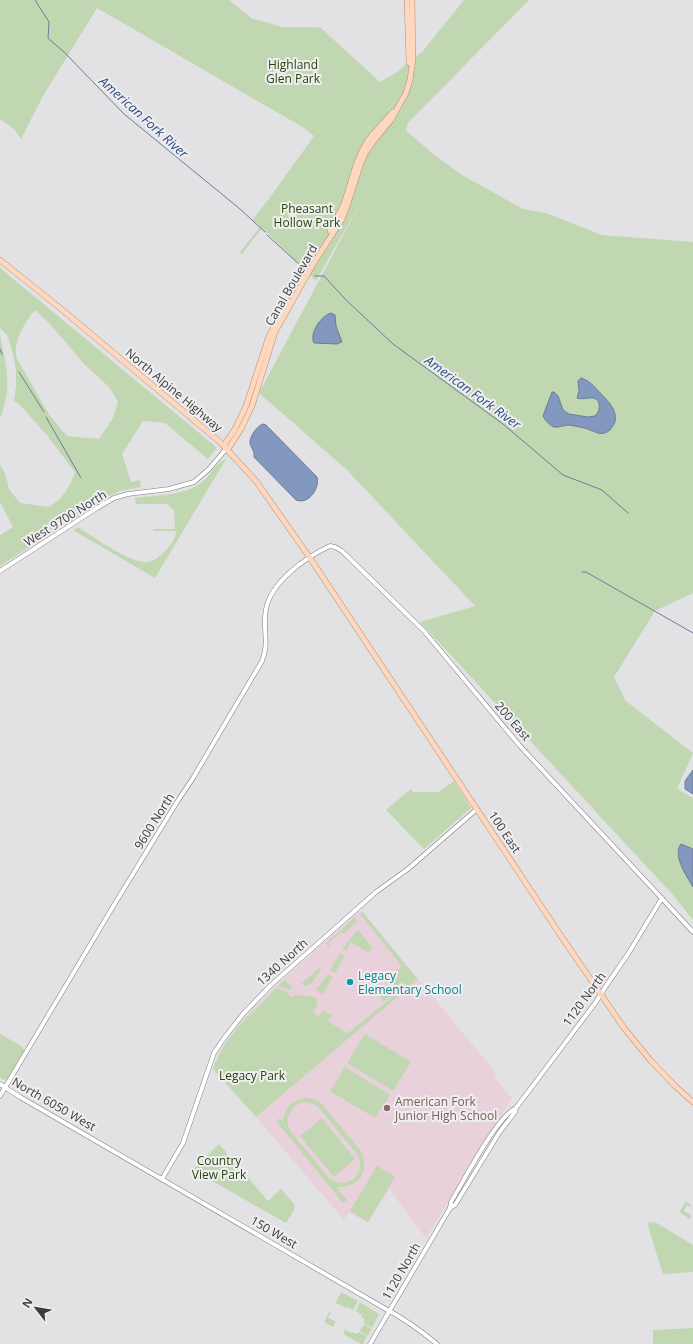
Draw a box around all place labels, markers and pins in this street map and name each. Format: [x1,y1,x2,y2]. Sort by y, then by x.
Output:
place label: Legacy Elementary School [358,967,462,998]
marker: Legacy Elementary School [345,977,355,987]
place label: American Fork Junior High School [394,1093,497,1124]
marker: American Fork Junior High School [382,1103,392,1113]

